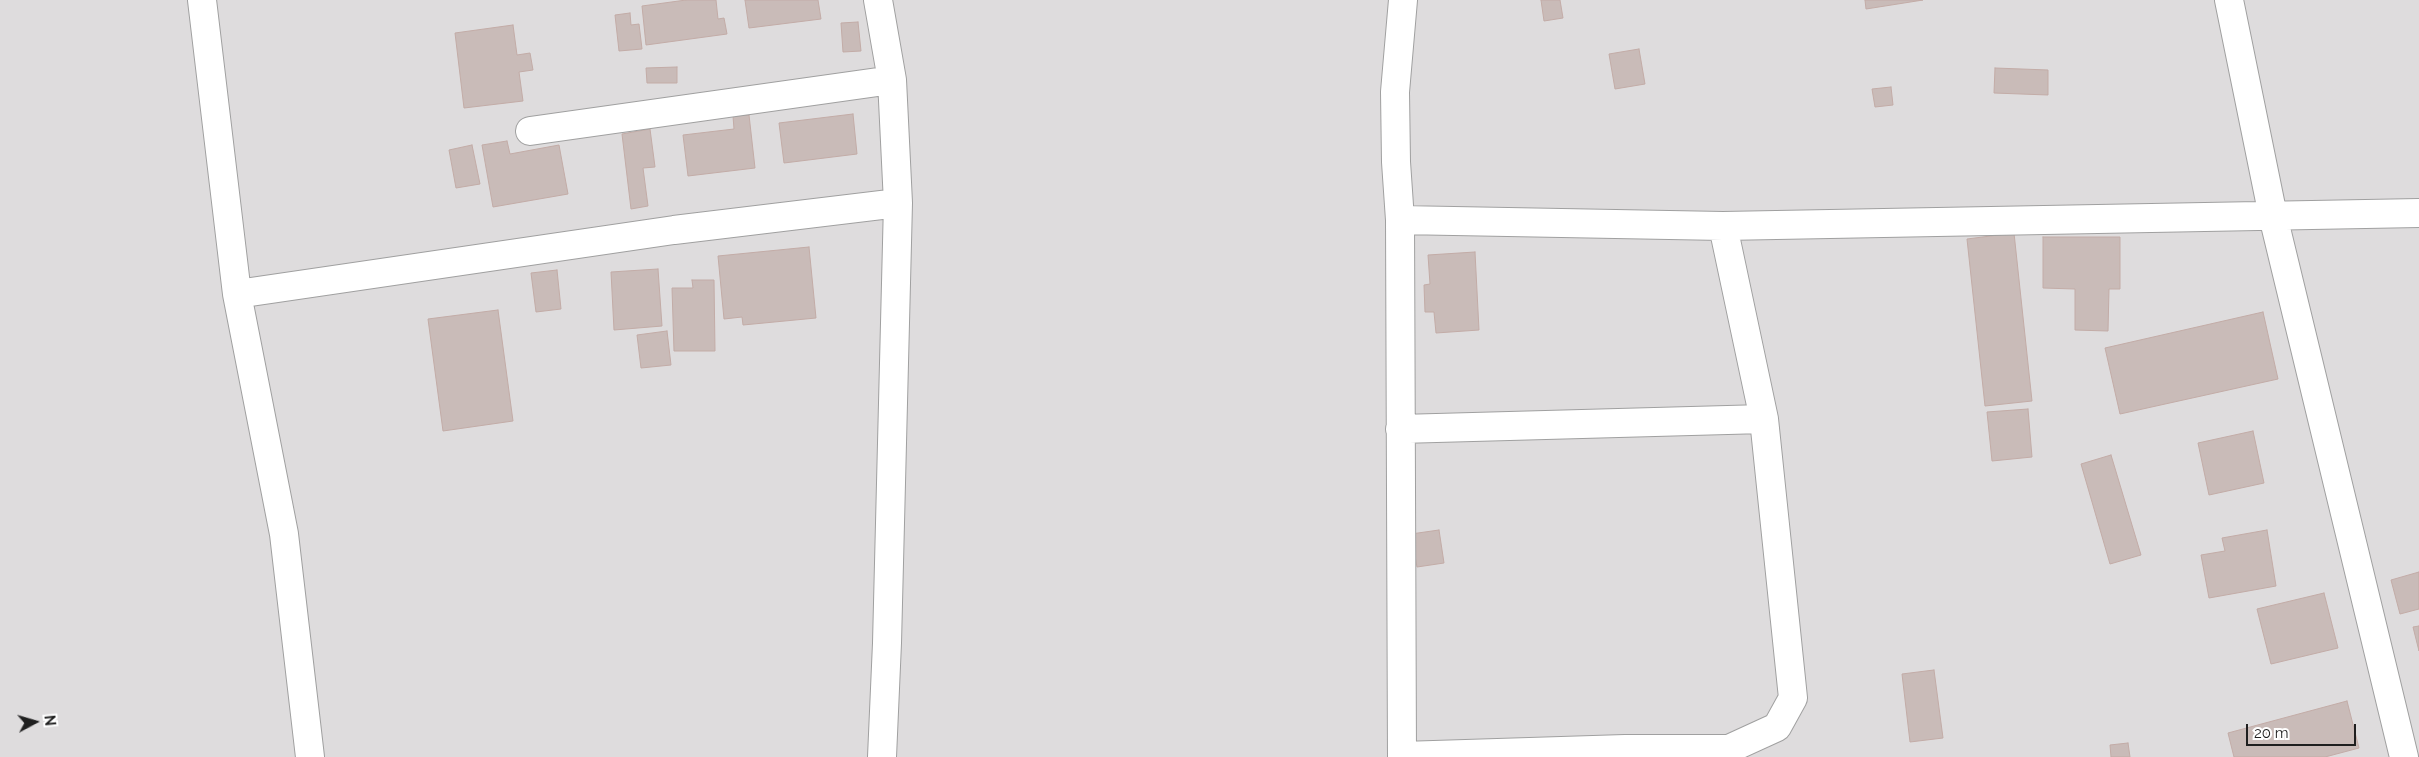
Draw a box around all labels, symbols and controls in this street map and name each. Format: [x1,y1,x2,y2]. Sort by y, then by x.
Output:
north arrow [10,697,60,747]
text: N [41,714,58,727]
scale bar [2249,714,2359,746]
text: 20 m [2254,724,2289,742]

